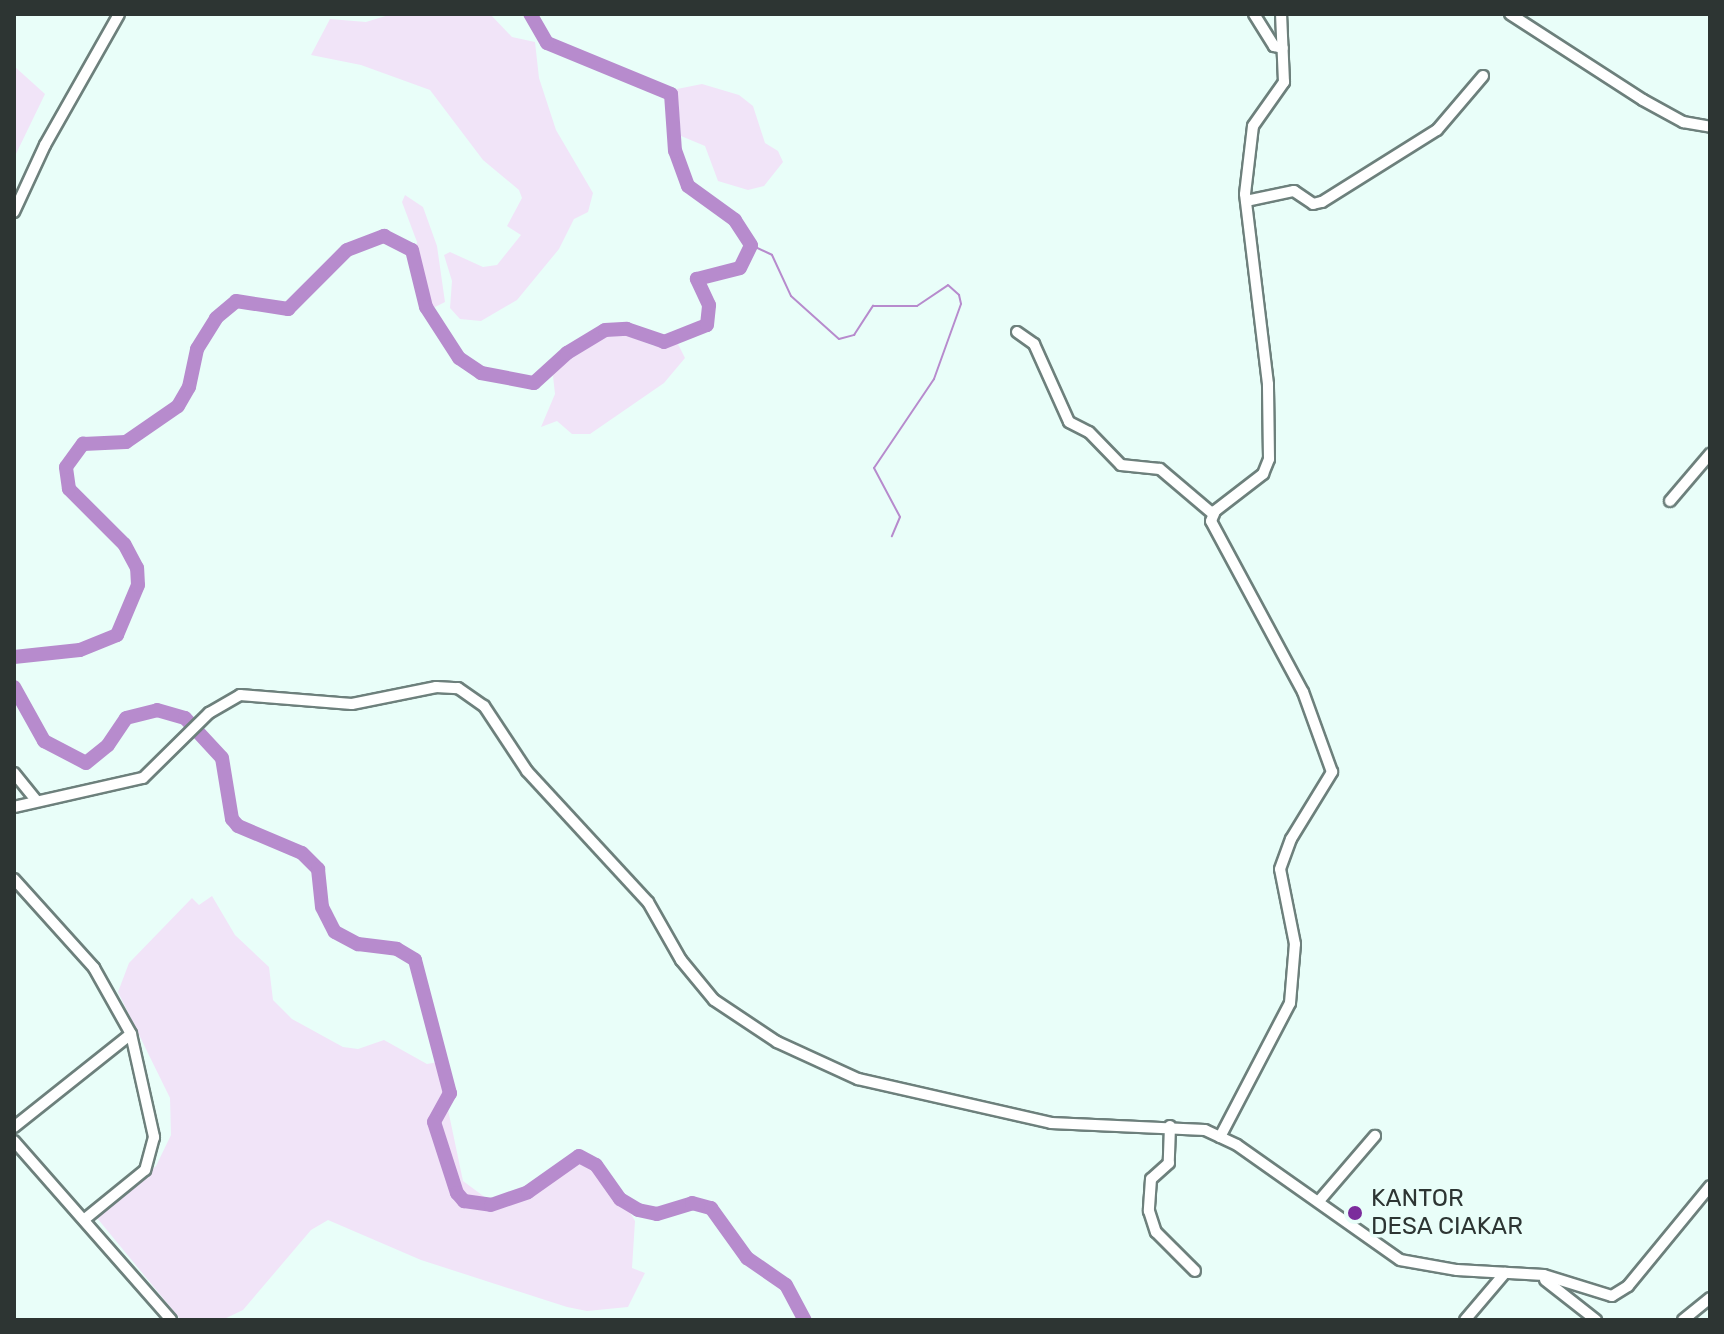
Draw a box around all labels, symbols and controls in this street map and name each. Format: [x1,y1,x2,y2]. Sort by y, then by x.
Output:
place label: KANTOR DESA CIAKAR [1371,1185,1524,1241]
marker: KANTOR DESA CIAKAR [1346,1204,1364,1222]

